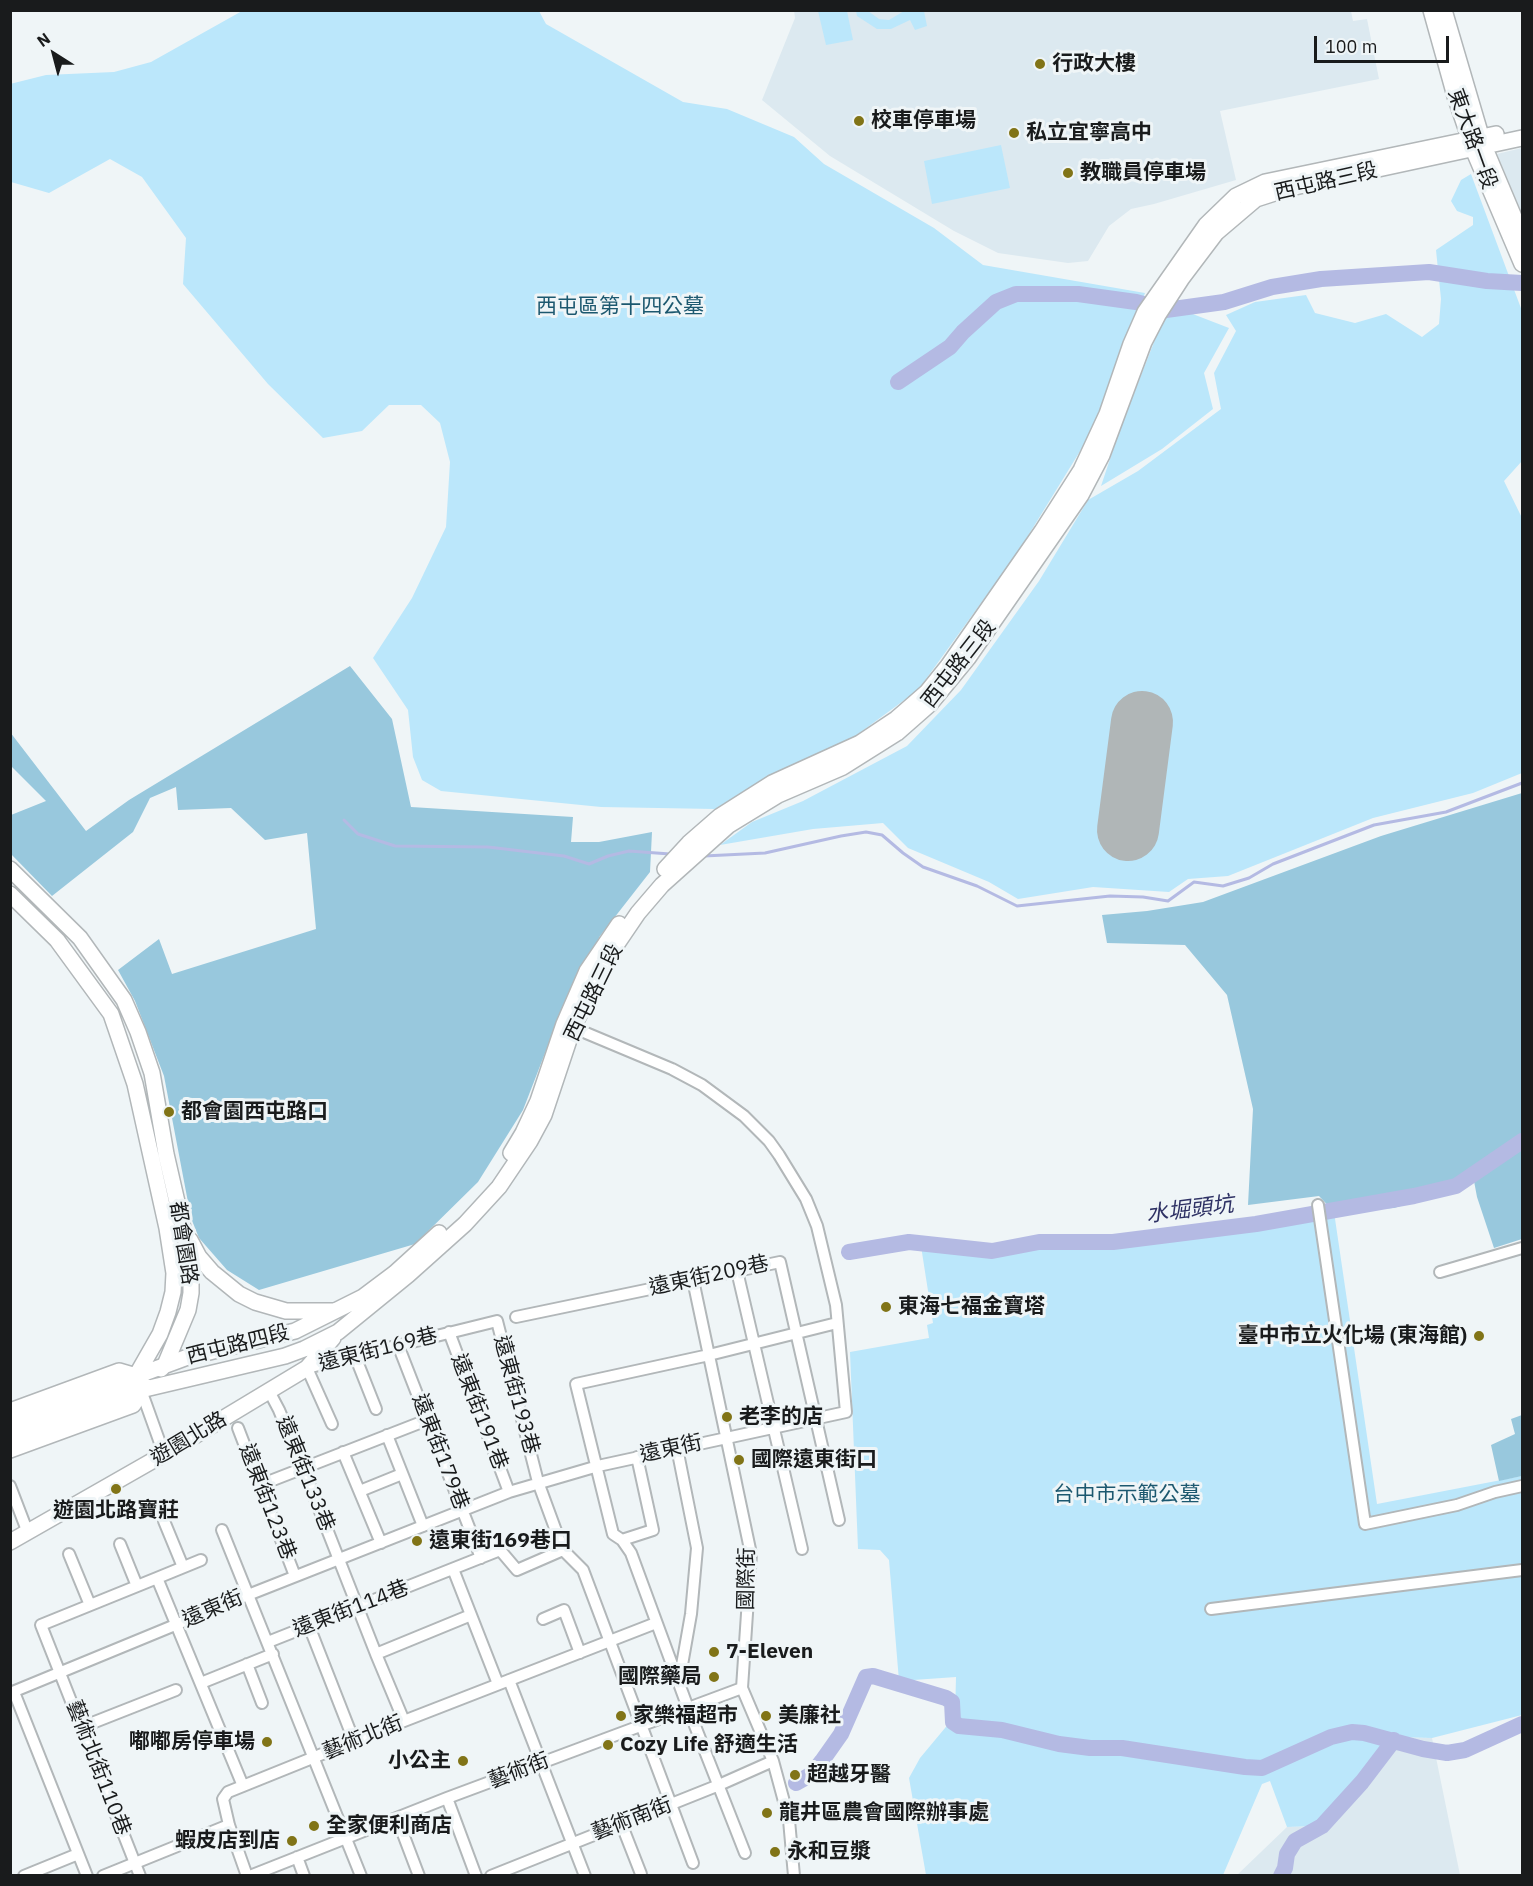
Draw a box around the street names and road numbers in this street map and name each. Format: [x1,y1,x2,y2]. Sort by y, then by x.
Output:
street label: 東大路一段 [1442,85,1502,193]
street label: 西屯路三段 [1272,158,1380,206]
street label: 西屯路三段 [917,615,1001,713]
street label: 西屯路三段 [560,940,628,1046]
street label: 都會園路 [164,1200,202,1286]
street label: 遠東街209巷 [647,1251,771,1301]
street label: 西屯路四段 [184,1320,292,1370]
street label: 遠東街169巷 [316,1323,440,1377]
street label: 遠東街193巷 [488,1333,544,1457]
street label: 遠東街191巷 [445,1351,513,1473]
street label: 遠東街179巷 [406,1391,474,1513]
street label: 遊園北路 [147,1407,231,1471]
street label: 遠東街133巷 [271,1413,339,1535]
street label: 遠東街 [638,1430,704,1468]
street label: 遠東街123巷 [233,1441,301,1563]
street label: 國際街 [734,1547,760,1611]
street label: 遠東街114巷 [290,1575,412,1643]
street label: 遠東街 [179,1585,247,1633]
street label: 藝術北街110巷 [61,1697,135,1839]
street label: 藝術北街 [319,1711,407,1765]
street label: 藝術街 [485,1748,553,1794]
street label: 藝術南街 [588,1792,676,1846]

